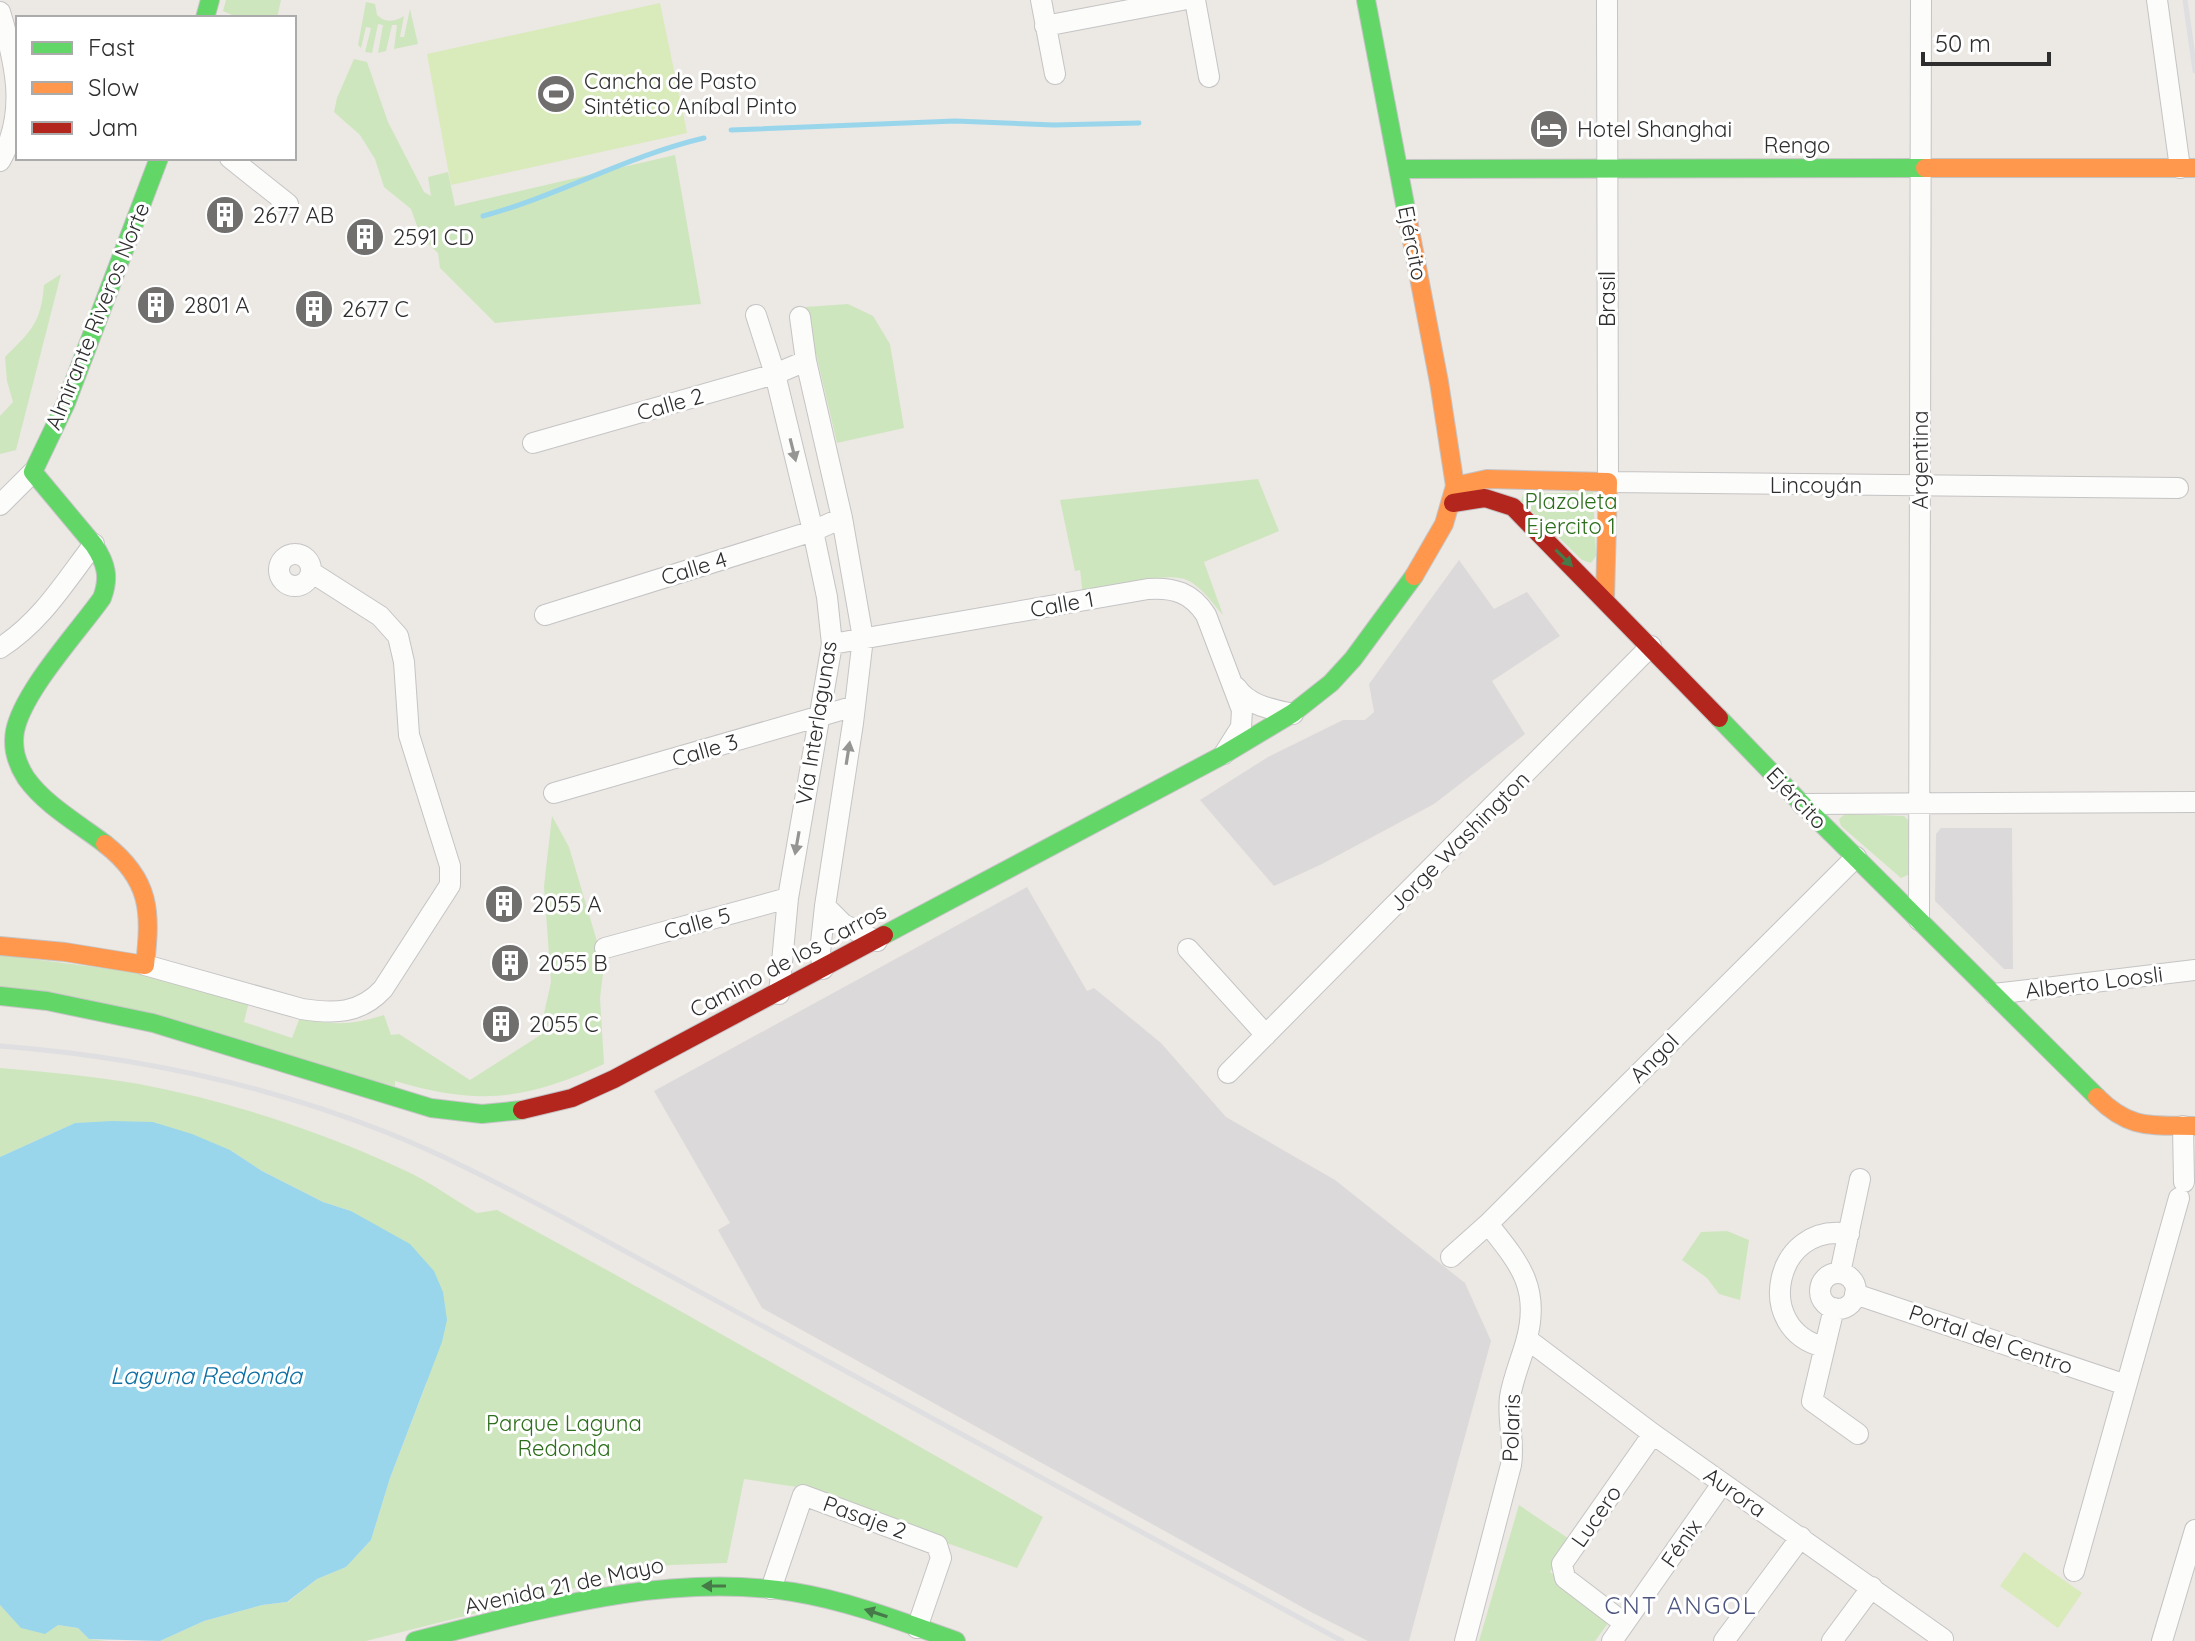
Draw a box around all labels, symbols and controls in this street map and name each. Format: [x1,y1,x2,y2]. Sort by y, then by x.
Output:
legend [16,16,296,160]
scale bar [1923,16,2049,66]
text: 50 m [1935,28,1991,58]
text: Fast [88,32,135,62]
place label: Cancha de Pasto Sintético Aníbal Pinto [584,67,797,120]
text: Slow [88,72,139,102]
sports icon: Cancha de Pasto Sintético Aníbal Pinto [535,73,577,115]
hotel icon: Hotel Shanghai [1528,108,1570,150]
text: Jam [88,112,138,142]
place label: Hotel Shanghai [1577,115,1732,143]
street label: Rengo [1764,131,1830,159]
building icon: 2677 AB [204,194,246,236]
street label: Almirante Riveros Norte [39,198,155,434]
place label: 2677 AB [253,201,334,229]
street label: Ejército [1392,203,1434,283]
building icon: 2591 CD [344,216,386,258]
place label: 2591 CD [393,223,474,251]
street label: Brasil [1593,271,1621,327]
building icon: 2801 A [135,284,177,326]
building icon: 2677 C [293,288,335,330]
place label: 2801 A [184,291,250,319]
place label: 2677 C [342,295,409,323]
street label: Calle 2 [633,381,707,427]
street label: Argentina [1906,410,1934,510]
one-way arrow [788,437,800,462]
street label: Lincoyán [1770,471,1862,499]
park label: Plazoleta Ejercito 1 [1524,487,1618,540]
street label: Calle 4 [658,545,730,591]
one-way arrow [1554,548,1573,567]
street label: Calle 1 [1028,585,1096,623]
street label: Vía Interlagunas [789,639,843,807]
street label: Calle 3 [669,727,741,773]
one-way arrow [842,740,855,765]
street label: Ejército [1761,761,1833,835]
street label: Jorge Washington [1383,765,1535,917]
one-way arrow [791,830,803,855]
building icon: 2055 A [483,883,525,925]
place label: 2055 A [532,890,602,918]
street label: Camino de los Carros [685,896,891,1024]
street label: Calle 5 [661,901,733,945]
building icon: 2055 B [489,942,531,984]
place label: 2055 B [538,949,608,977]
street label: Alberto Loosli [2024,960,2164,1004]
building icon: 2055 C [480,1003,522,1045]
place label: 2055 C [529,1010,599,1038]
street label: Angol [1623,1027,1685,1089]
street label: Portal del Centro [1905,1298,2077,1380]
water label: Laguna Redonda [110,1360,304,1390]
street label: Polaris [1496,1393,1526,1463]
park label: Parque Laguna Redonda [486,1409,642,1462]
street label: Aurora [1699,1461,1771,1523]
street label: Lucero [1565,1480,1627,1552]
street label: Pasaje 2 [819,1489,911,1545]
street label: Fénix [1654,1513,1708,1573]
street label: Avenida 21 de Mayo [462,1550,666,1620]
one-way arrow [701,1580,726,1592]
district label: CNT ANGOL [1604,1590,1758,1620]
one-way arrow [864,1607,888,1619]

